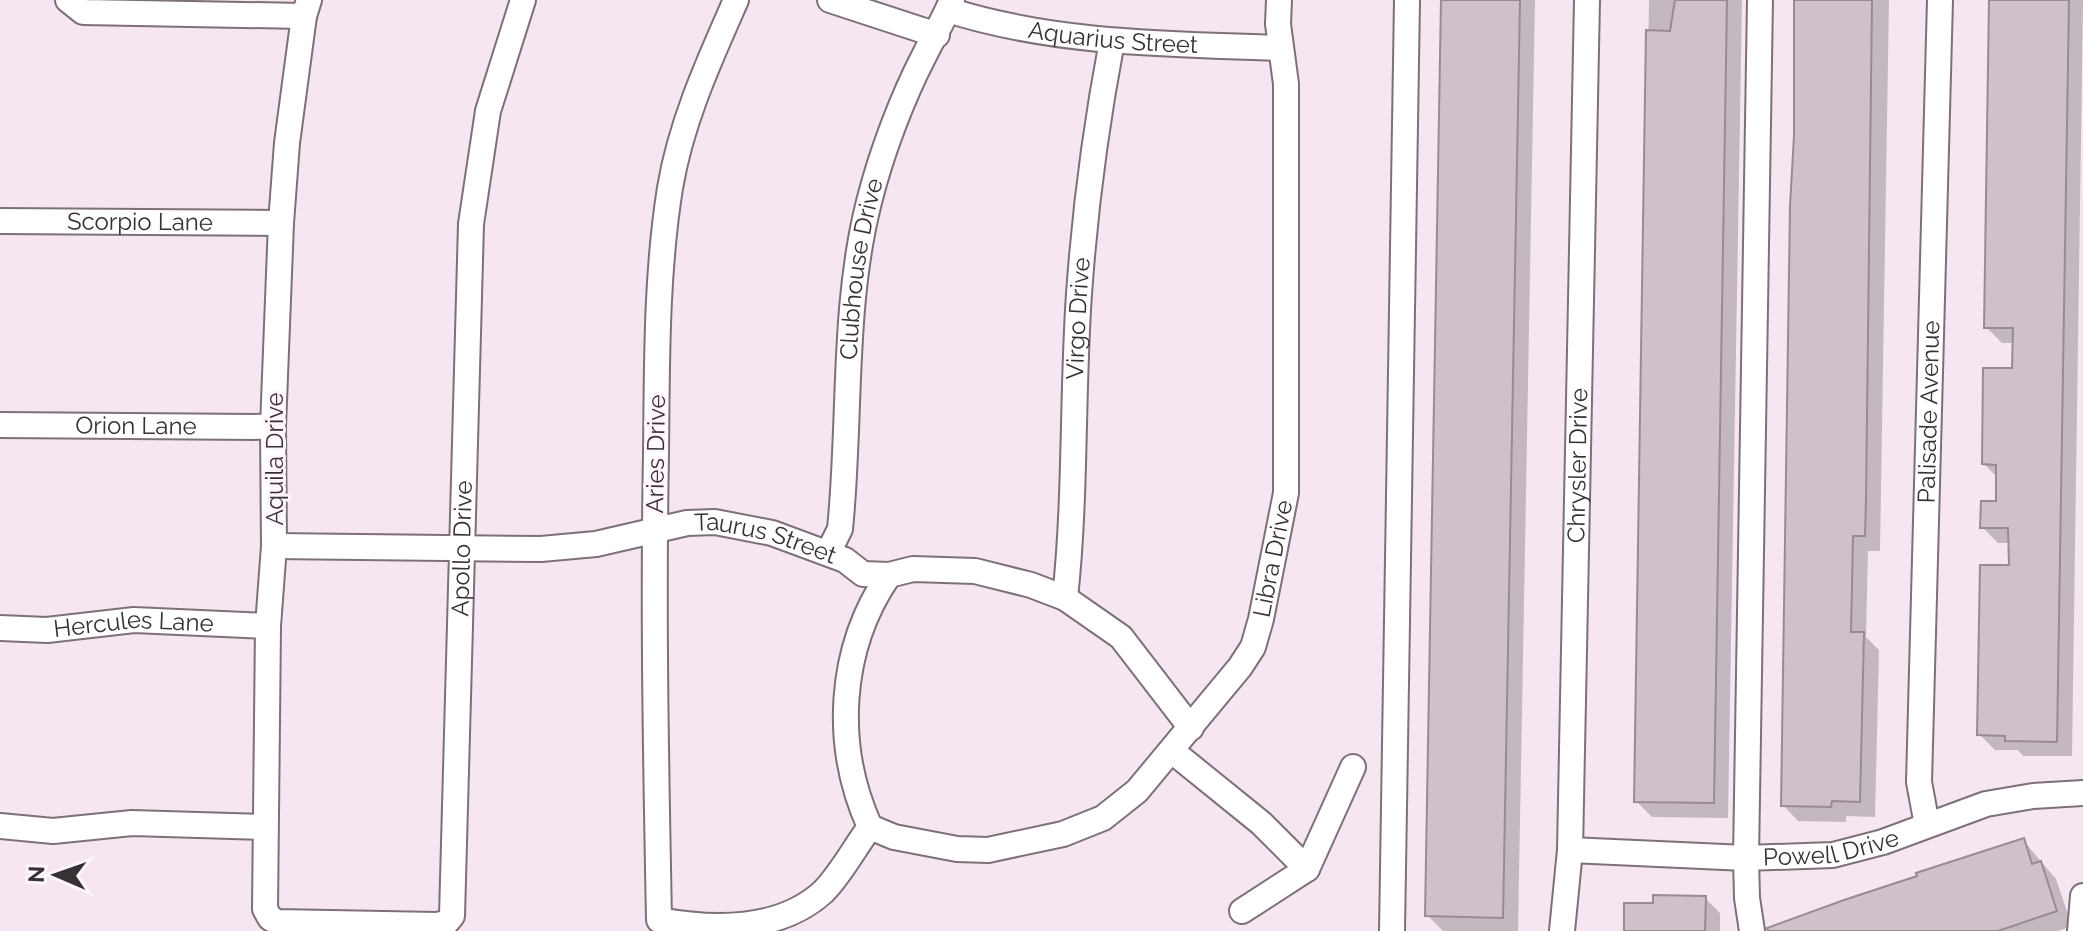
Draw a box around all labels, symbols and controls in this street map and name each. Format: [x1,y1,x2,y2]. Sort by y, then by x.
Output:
street label: Aquarius Street [1026,15,1199,59]
street label: Clubhouse Drive [834,175,889,361]
street label: Scorpio Lane [67,206,213,237]
street label: Virgo Drive [1060,256,1096,380]
street label: Palisade Avenue [1911,320,1945,504]
street label: Chrysler Drive [1561,388,1593,543]
street label: Aquila Drive [260,392,289,526]
street label: Aries Drive [640,394,671,514]
street label: Orion Lane [75,411,197,440]
street label: Apollo Drive [445,480,478,617]
street label: Libra Drive [1247,497,1298,620]
street label: Taurus Street [694,507,841,570]
street label: Hercules Lane [52,604,214,643]
street label: Powell Drive [1763,822,1903,871]
north arrow [16,835,96,915]
text: N [23,865,49,883]

